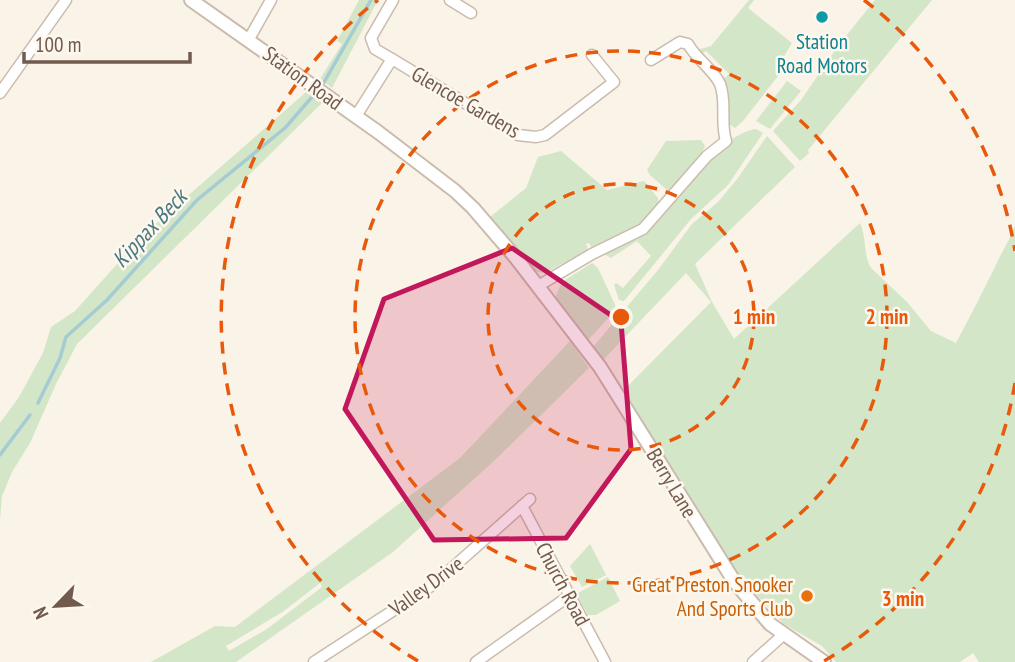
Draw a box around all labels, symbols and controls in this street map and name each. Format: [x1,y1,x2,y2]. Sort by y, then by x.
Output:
marker: Station Road Motors [814,9,830,25]
scale bar [24,21,191,65]
place label: Station Road Motors [777,28,867,79]
text: 100 m [35,31,81,58]
street label: Station Road [258,40,348,116]
street label: Glencoe Gardens [407,60,525,144]
water label: Kippax Beck [105,181,195,273]
text: 1 min [733,303,775,330]
text: 2 min [866,303,908,330]
centre of rings [609,305,633,329]
street label: Berry Lane [641,443,703,523]
street label: Church Road [530,538,596,630]
street label: Valley Drive [383,550,468,623]
north arrow [21,571,91,641]
place label: Great Preston Snooker And Sports Club [632,571,793,622]
text: 3 min [882,585,924,612]
marker: Great Preston Snooker And Sports Club [799,588,815,604]
text: N [28,603,54,623]

